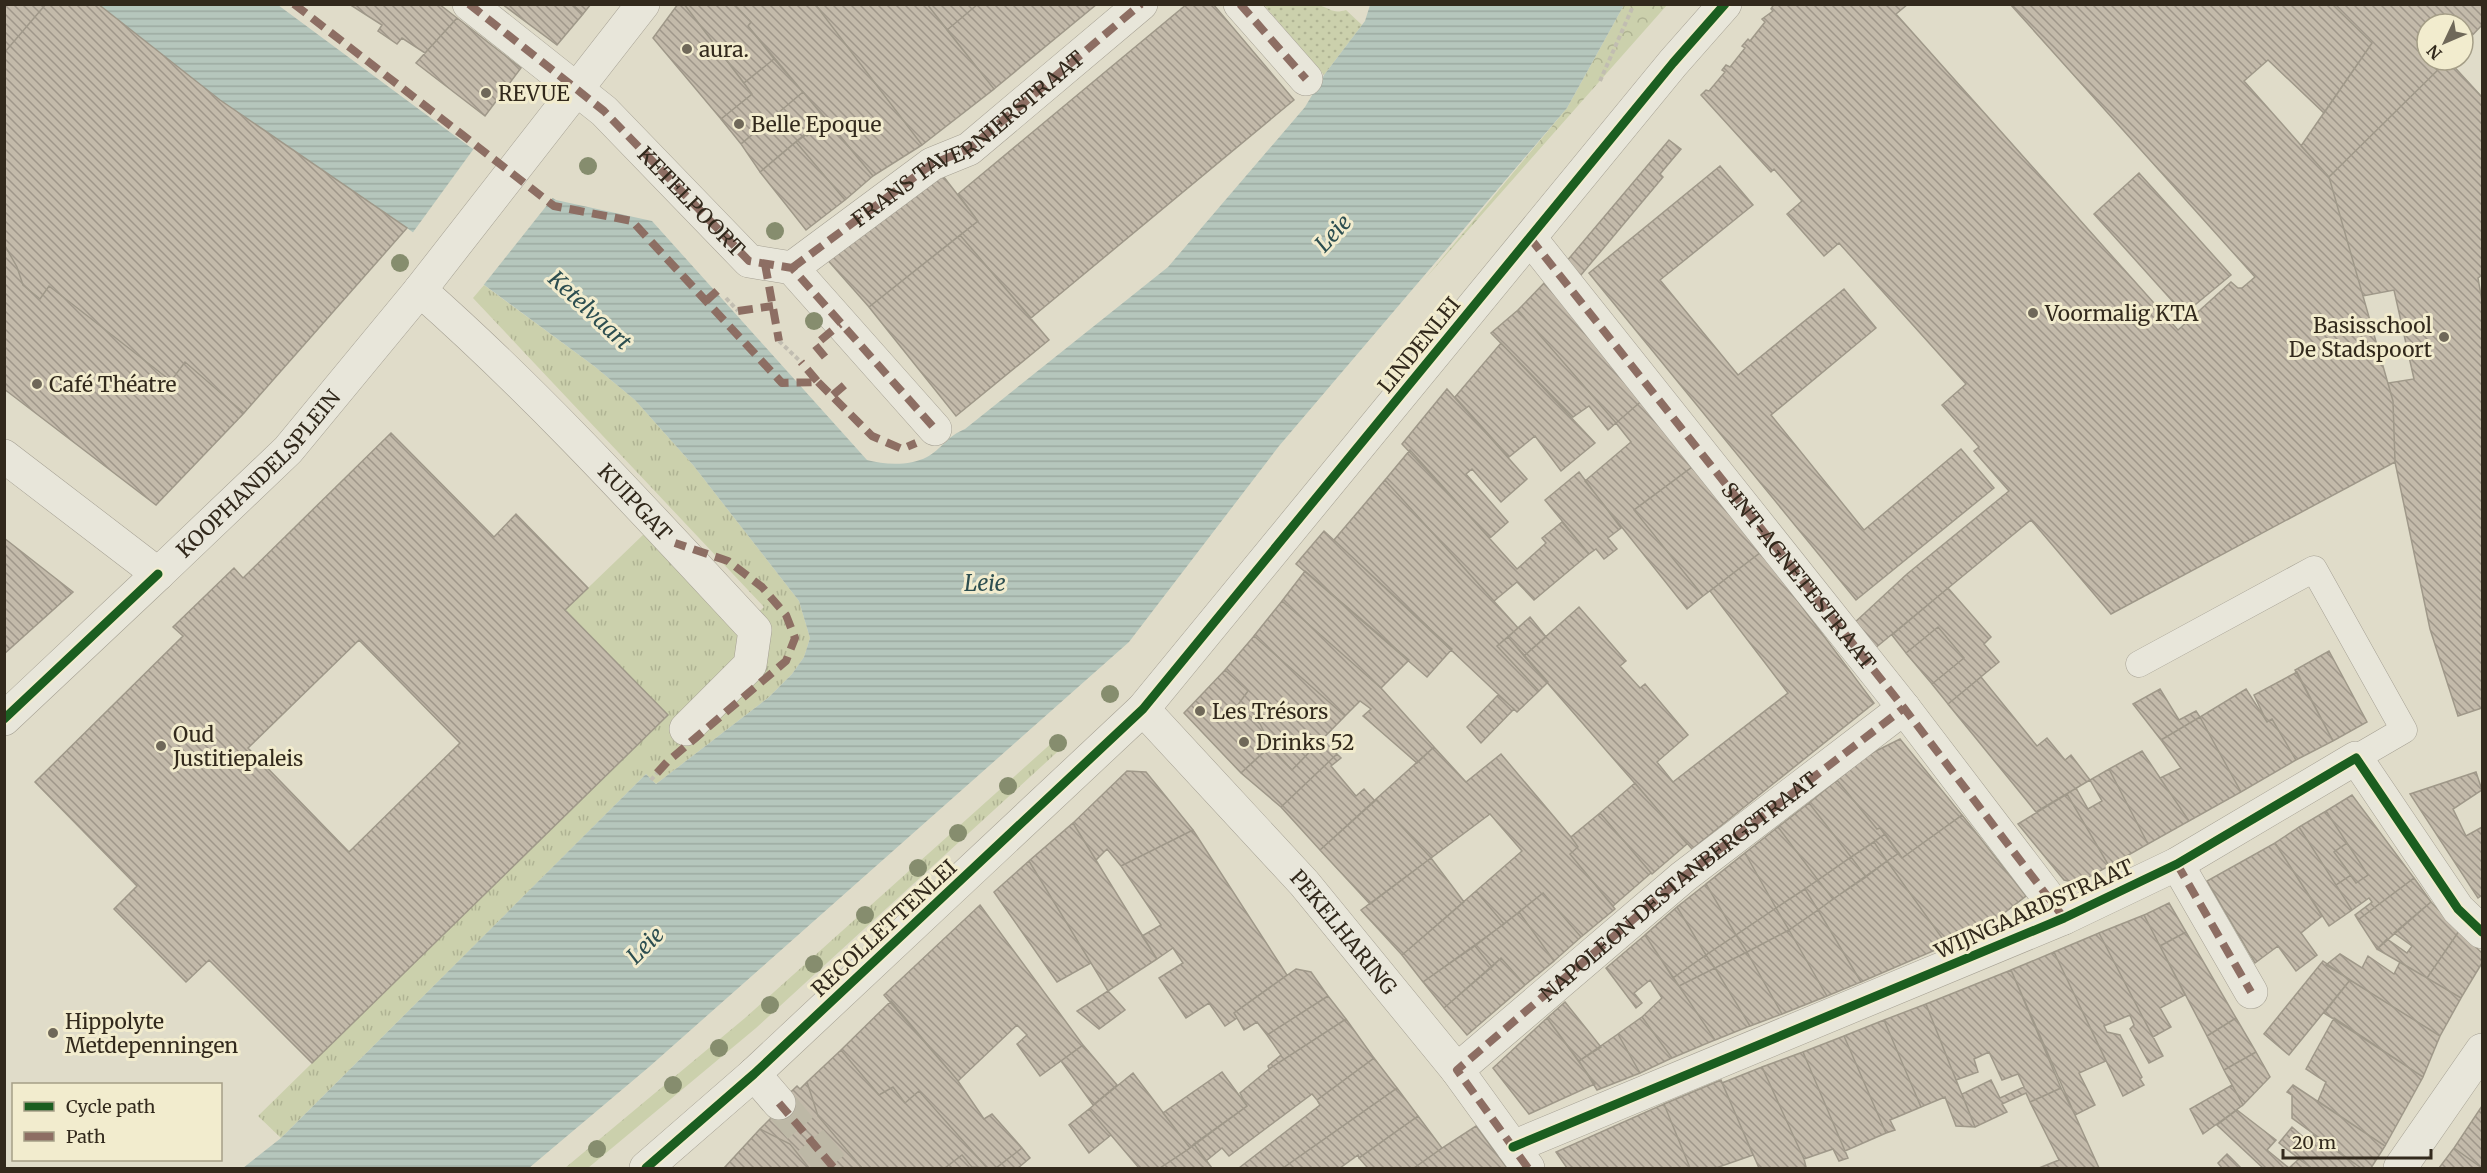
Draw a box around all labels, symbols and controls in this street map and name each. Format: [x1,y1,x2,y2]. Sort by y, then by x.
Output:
north arrow [2415,12,2475,72]
place label: aura. [699,36,749,63]
text: N [2422,41,2446,64]
marker: aura. [680,42,694,56]
street label: FRANS TAVERNIERSTRAAT [846,44,1090,233]
place label: REVUE [498,80,570,107]
marker: REVUE [479,86,493,100]
place label: Belle Epoque [751,111,881,138]
marker: Belle Epoque [732,117,746,131]
street label: KETELPOORT [632,141,751,262]
water label: Leie [1309,208,1357,258]
water label: Ketelvaart [542,264,638,356]
street label: LINDENLEI [1372,291,1466,399]
place label: Voormalig KTA [2044,300,2199,327]
marker: Voormalig KTA [2026,306,2040,320]
place label: Basisschool De Stadspoort [2289,312,2432,363]
marker: Basisschool De Stadspoort [2437,330,2451,344]
place label: Café Théatre [49,371,177,398]
marker: Café Théatre [30,377,44,391]
street label: KOOPHANDELSPLEIN [170,384,346,563]
street label: KUIPGAT [592,458,678,546]
street label: SINT-AGNETESTRAAT [1716,477,1882,676]
water label: Leie [964,569,1006,597]
place label: Les Trésors [1212,698,1328,725]
marker: Les Trésors [1193,704,1207,718]
place label: Oud Justitiepaleis [172,721,303,772]
place label: Drinks 52 [1256,729,1354,756]
marker: Drinks 52 [1237,735,1251,749]
marker: Oud Justitiepaleis [154,739,168,753]
street label: NAPOLEON DESTANBERGSTRAAT [1534,765,1823,1007]
street label: WIJNGAARDSTRAAT [1929,853,2138,965]
street label: RECOLLETTENLEI [806,854,962,1002]
street label: PEKELHARING [1285,864,1403,1000]
water label: Leie [620,920,670,970]
place label: Hippolyte Metdepenningen [65,1008,238,1059]
marker: Hippolyte Metdepenningen [46,1026,60,1040]
legend [12,1083,222,1161]
text: Cycle path [66,1095,156,1118]
scale bar [2283,1122,2432,1160]
text: Path [66,1125,106,1148]
text: 20 m [2292,1131,2336,1154]

